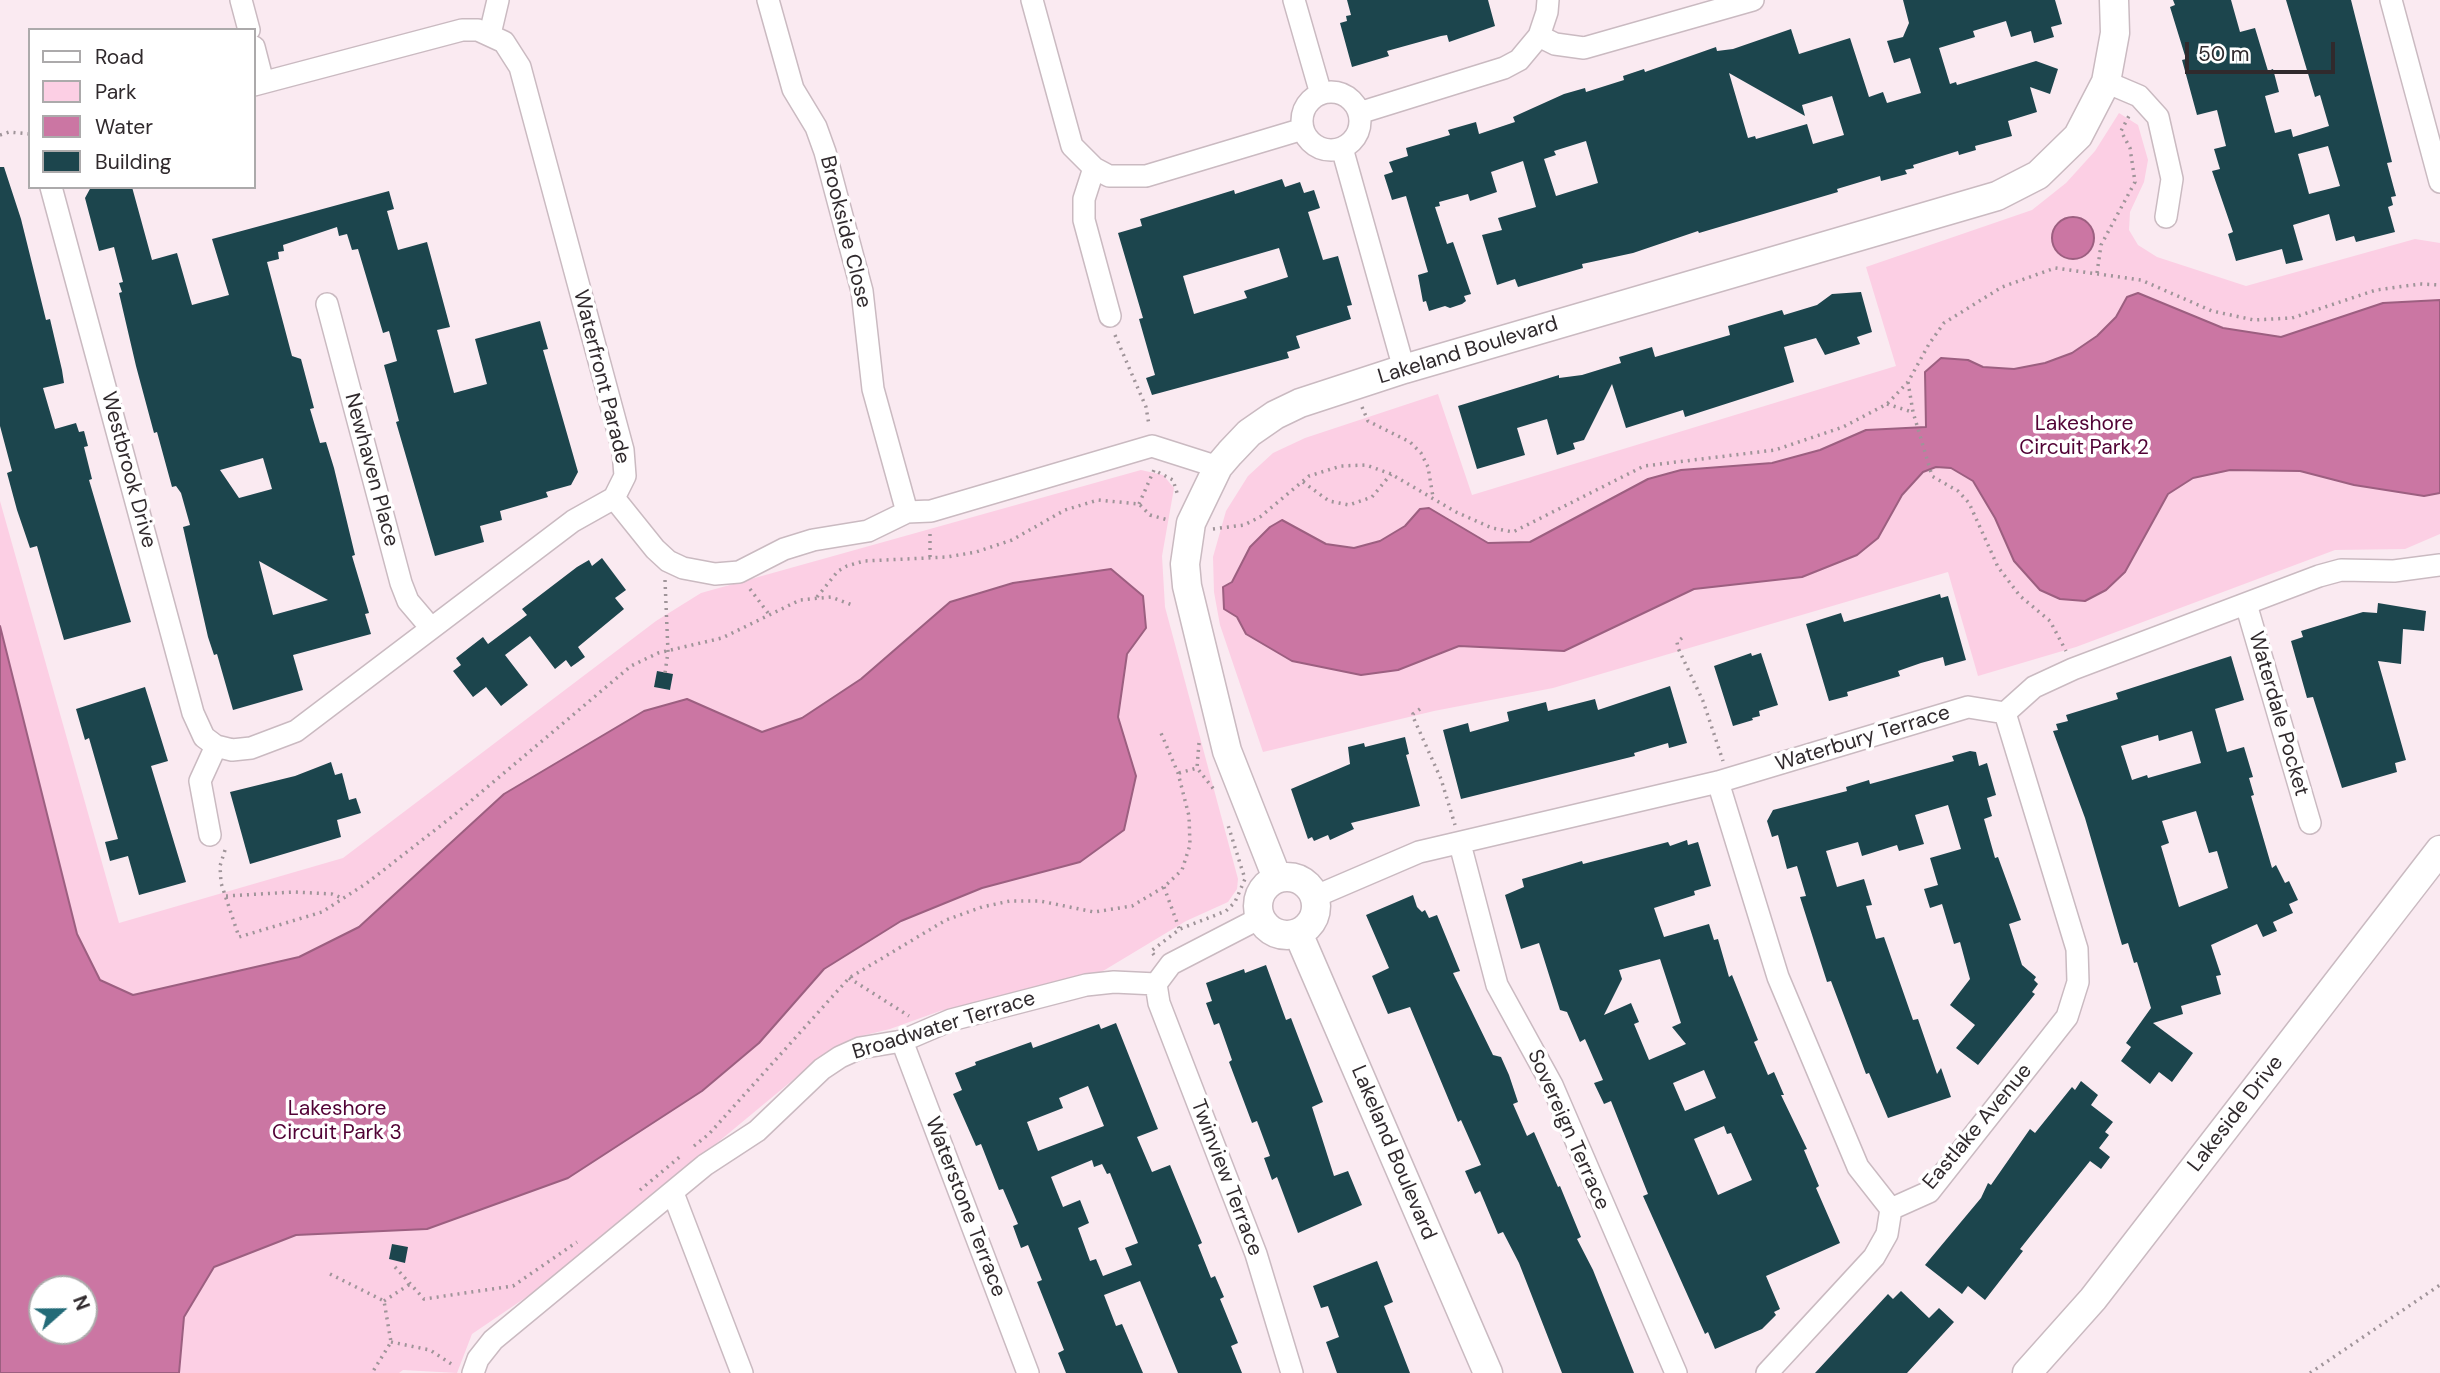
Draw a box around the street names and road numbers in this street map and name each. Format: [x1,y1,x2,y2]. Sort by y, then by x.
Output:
street label: Brookside Close [814,153,876,311]
street label: Waterfront Parade [567,287,635,467]
street label: Lakeland Boulevard [1375,312,1561,390]
street label: Westbrook Drive [95,389,161,551]
street label: Newhaven Place [338,391,404,549]
street label: Waterdale Pocket [2242,629,2314,799]
street label: Waterbury Terrace [1773,700,1953,778]
street label: Broadwater Terrace [850,986,1038,1066]
street label: Sovereign Terrace [1521,1046,1615,1214]
street label: Lakeside Drive [2183,1051,2289,1177]
street label: Eastlake Avenue [1918,1059,2038,1195]
street label: Lakeland Boulevard [1345,1062,1441,1244]
street label: Twinview Terrace [1185,1096,1267,1260]
street label: Waterstone Terrace [919,1113,1011,1301]

